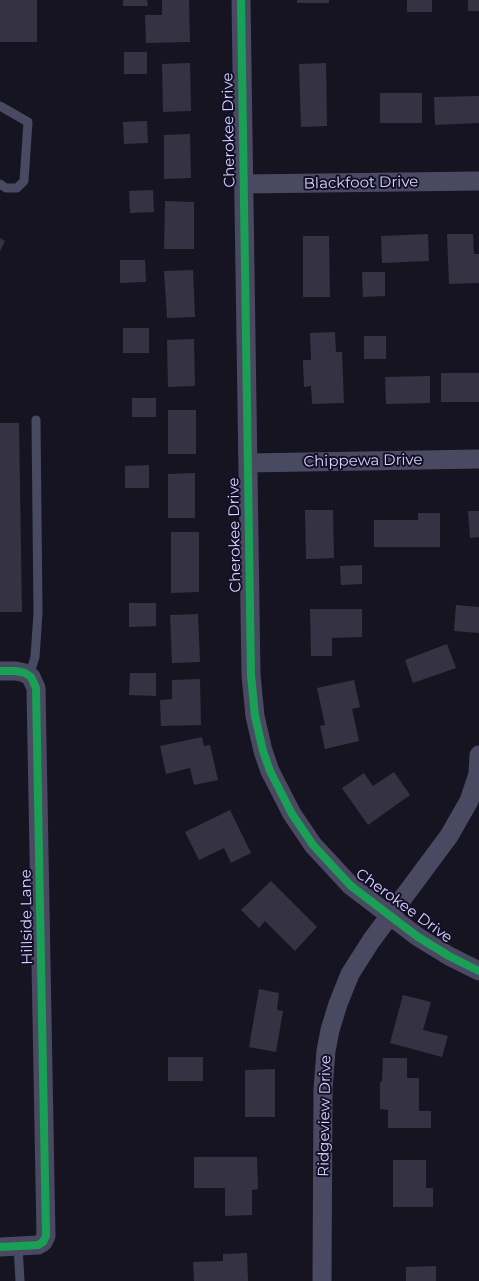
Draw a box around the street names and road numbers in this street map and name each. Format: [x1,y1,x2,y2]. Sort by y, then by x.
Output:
street label: Cherokee Drive [219,72,239,188]
street label: Blackfoot Drive [304,173,418,193]
street label: Chippewa Drive [303,451,423,471]
street label: Cherokee Drive [225,477,245,593]
street label: Cherokee Drive [352,865,456,947]
street label: Hillside Lane [17,869,37,965]
street label: Ridgeview Drive [315,1055,335,1177]

